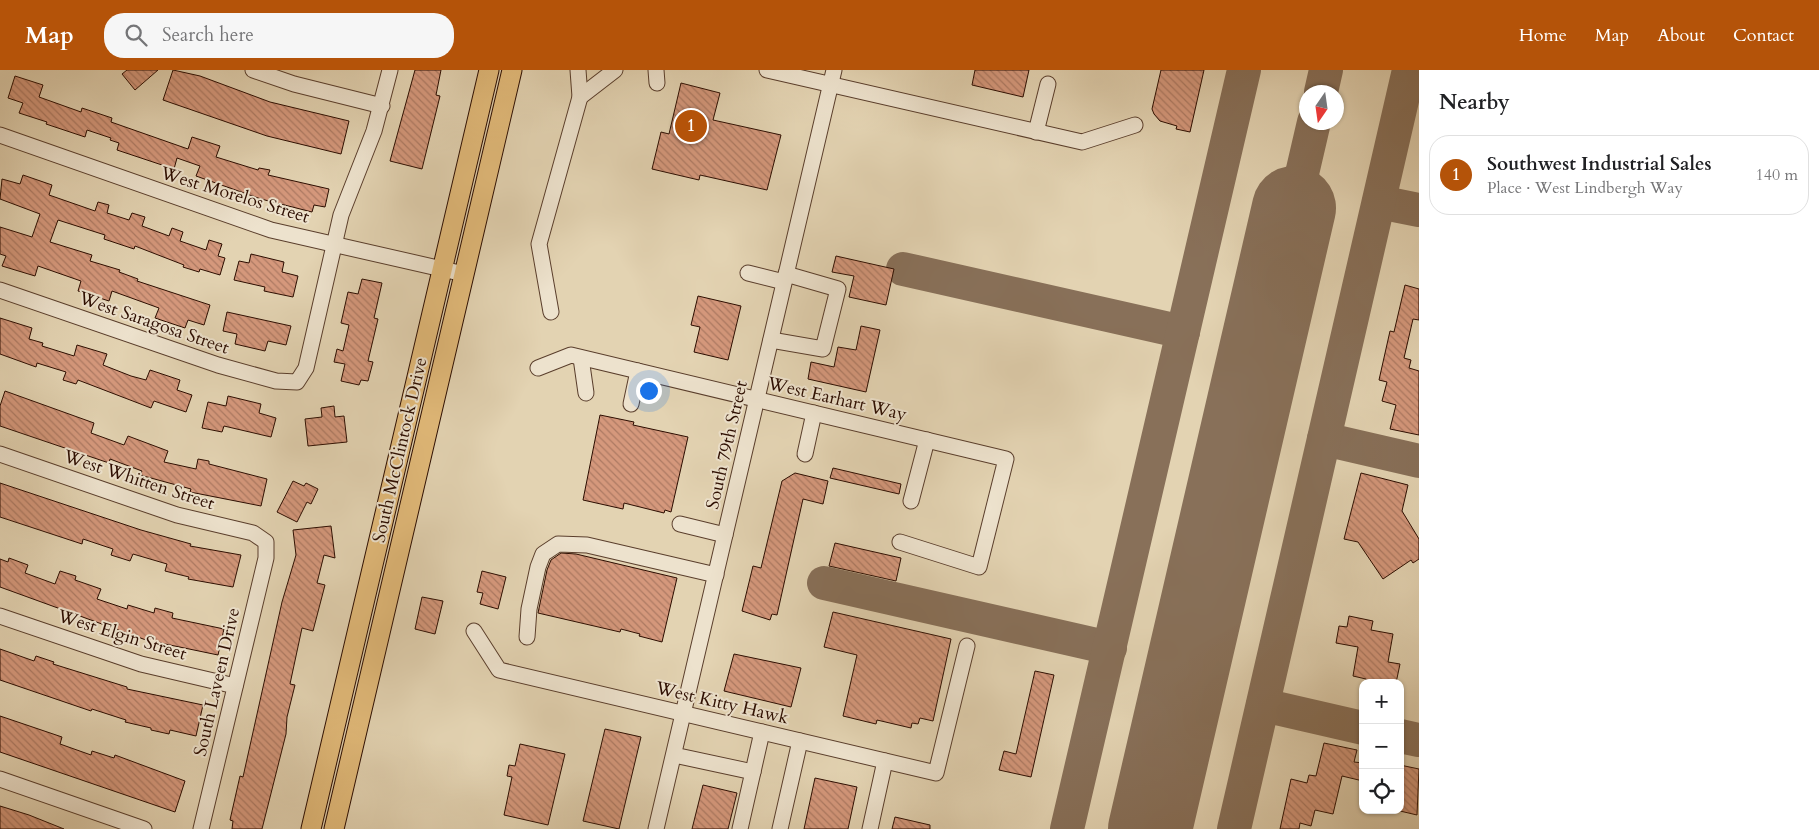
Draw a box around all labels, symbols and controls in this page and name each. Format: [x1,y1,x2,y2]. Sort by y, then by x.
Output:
search box [104,13,454,58]
text: Map [25,19,74,52]
icon: search [122,21,150,49]
text: Search here [162,22,254,48]
text: Home [1519,23,1567,48]
text: Map [1595,23,1629,48]
text: About [1657,23,1705,48]
text: Contact [1733,23,1794,48]
north arrow [1299,85,1344,130]
text: Nearby [1439,88,1510,117]
pin: 1 [675,107,707,145]
text: Southwest Industrial Sales [1487,151,1712,177]
street label: West Morelos Street [157,160,313,230]
text: 1 [1452,164,1460,186]
text: 140 m [1756,164,1798,186]
text: Place · West Lindbergh Way [1487,177,1683,199]
street label: West Saragosa Street [75,285,233,361]
street label: South McClintock Drive [367,355,433,545]
street label: West Earhart Way [764,371,909,427]
your location [636,378,662,404]
street label: South 79th Street [700,378,754,512]
street label: West Whitten Street [59,443,218,516]
street label: West Elgin Street [53,603,190,667]
street label: South Laveen Drive [188,605,246,759]
street label: West Kitty Hawk [652,675,791,731]
map controls [1359,679,1404,814]
button: + [1359,679,1404,724]
button: − [1359,724,1404,769]
button: locate [1359,769,1404,814]

